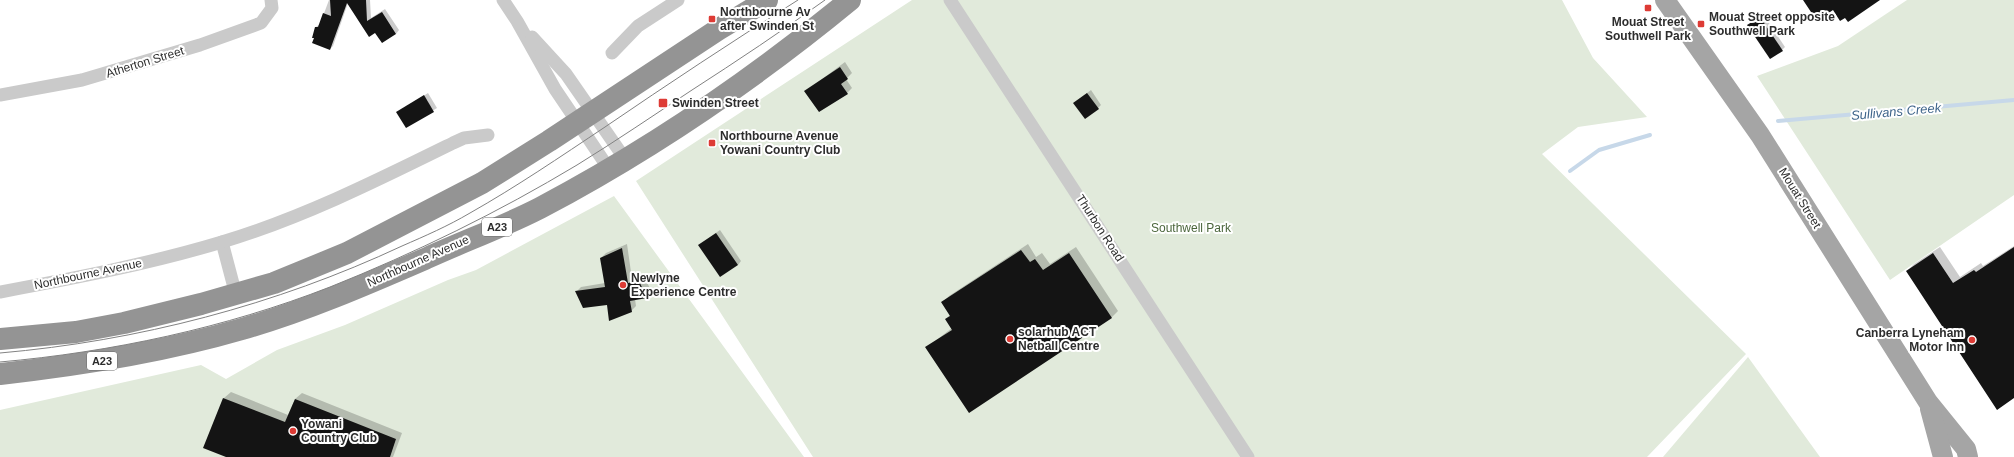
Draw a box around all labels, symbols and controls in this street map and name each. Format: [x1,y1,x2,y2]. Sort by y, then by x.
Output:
marker: Mouat Street Southwell Park [1643,3,1653,13]
place label: Northbourne Av after Swinden St [720,5,814,33]
place label: Mouat Street opposite Southwell Park [1709,10,1835,38]
marker: Northbourne Av after Swinden St [707,14,717,24]
place label: Mouat Street Southwell Park [1605,15,1691,43]
marker: Mouat Street opposite Southwell Park [1696,19,1706,29]
street label: Atherton Street [104,43,186,80]
place label: Swinden Street [672,96,759,110]
marker: Swinden Street [657,97,669,109]
water label: Sullivans Creek [1850,100,1943,123]
place label: Northbourne Avenue Yowani Country Club [720,129,840,157]
marker: Northbourne Avenue Yowani Country Club [707,138,717,148]
street label: Mouat Street [1776,165,1824,231]
street label: Thurbon Road [1073,192,1127,264]
road number: A23 [482,218,512,236]
park label: Southwell Park [1151,221,1232,235]
street label: Northbourne Avenue [365,232,471,290]
street label: Northbourne Avenue [33,256,143,292]
place label: Newlyne Experience Centre [631,271,737,299]
marker: Newlyne Experience Centre [618,280,628,290]
place label: solarhub ACT Netball Centre [1018,325,1100,353]
place label: Canberra Lyneham Motor Inn [1856,326,1964,354]
marker: solarhub ACT Netball Centre [1005,334,1015,344]
marker: Canberra Lyneham Motor Inn [1967,335,1977,345]
road number: A23 [87,352,117,370]
place label: Yowani Country Club [301,417,377,445]
marker: Yowani Country Club [288,426,298,436]

